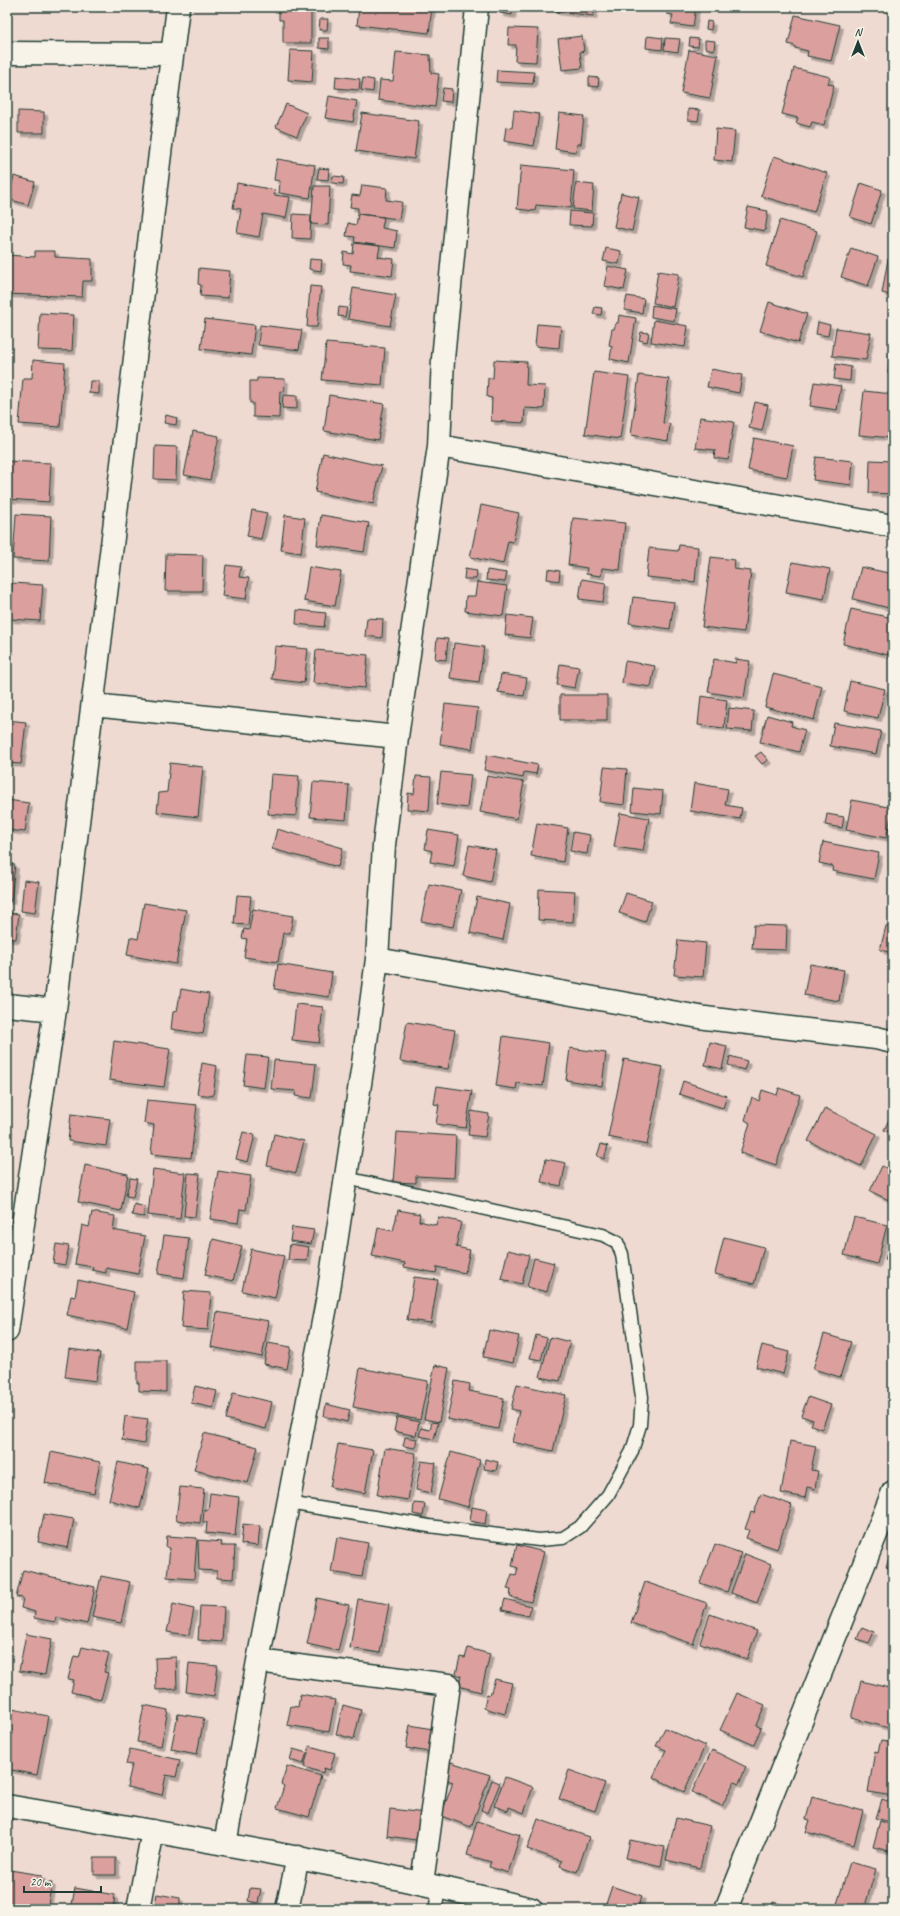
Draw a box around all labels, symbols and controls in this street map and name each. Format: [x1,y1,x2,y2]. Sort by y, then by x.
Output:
north arrow [838,22,878,62]
text: N [855,25,864,39]
scale bar [24,1868,101,1894]
text: 20 m [30,1874,52,1890]

